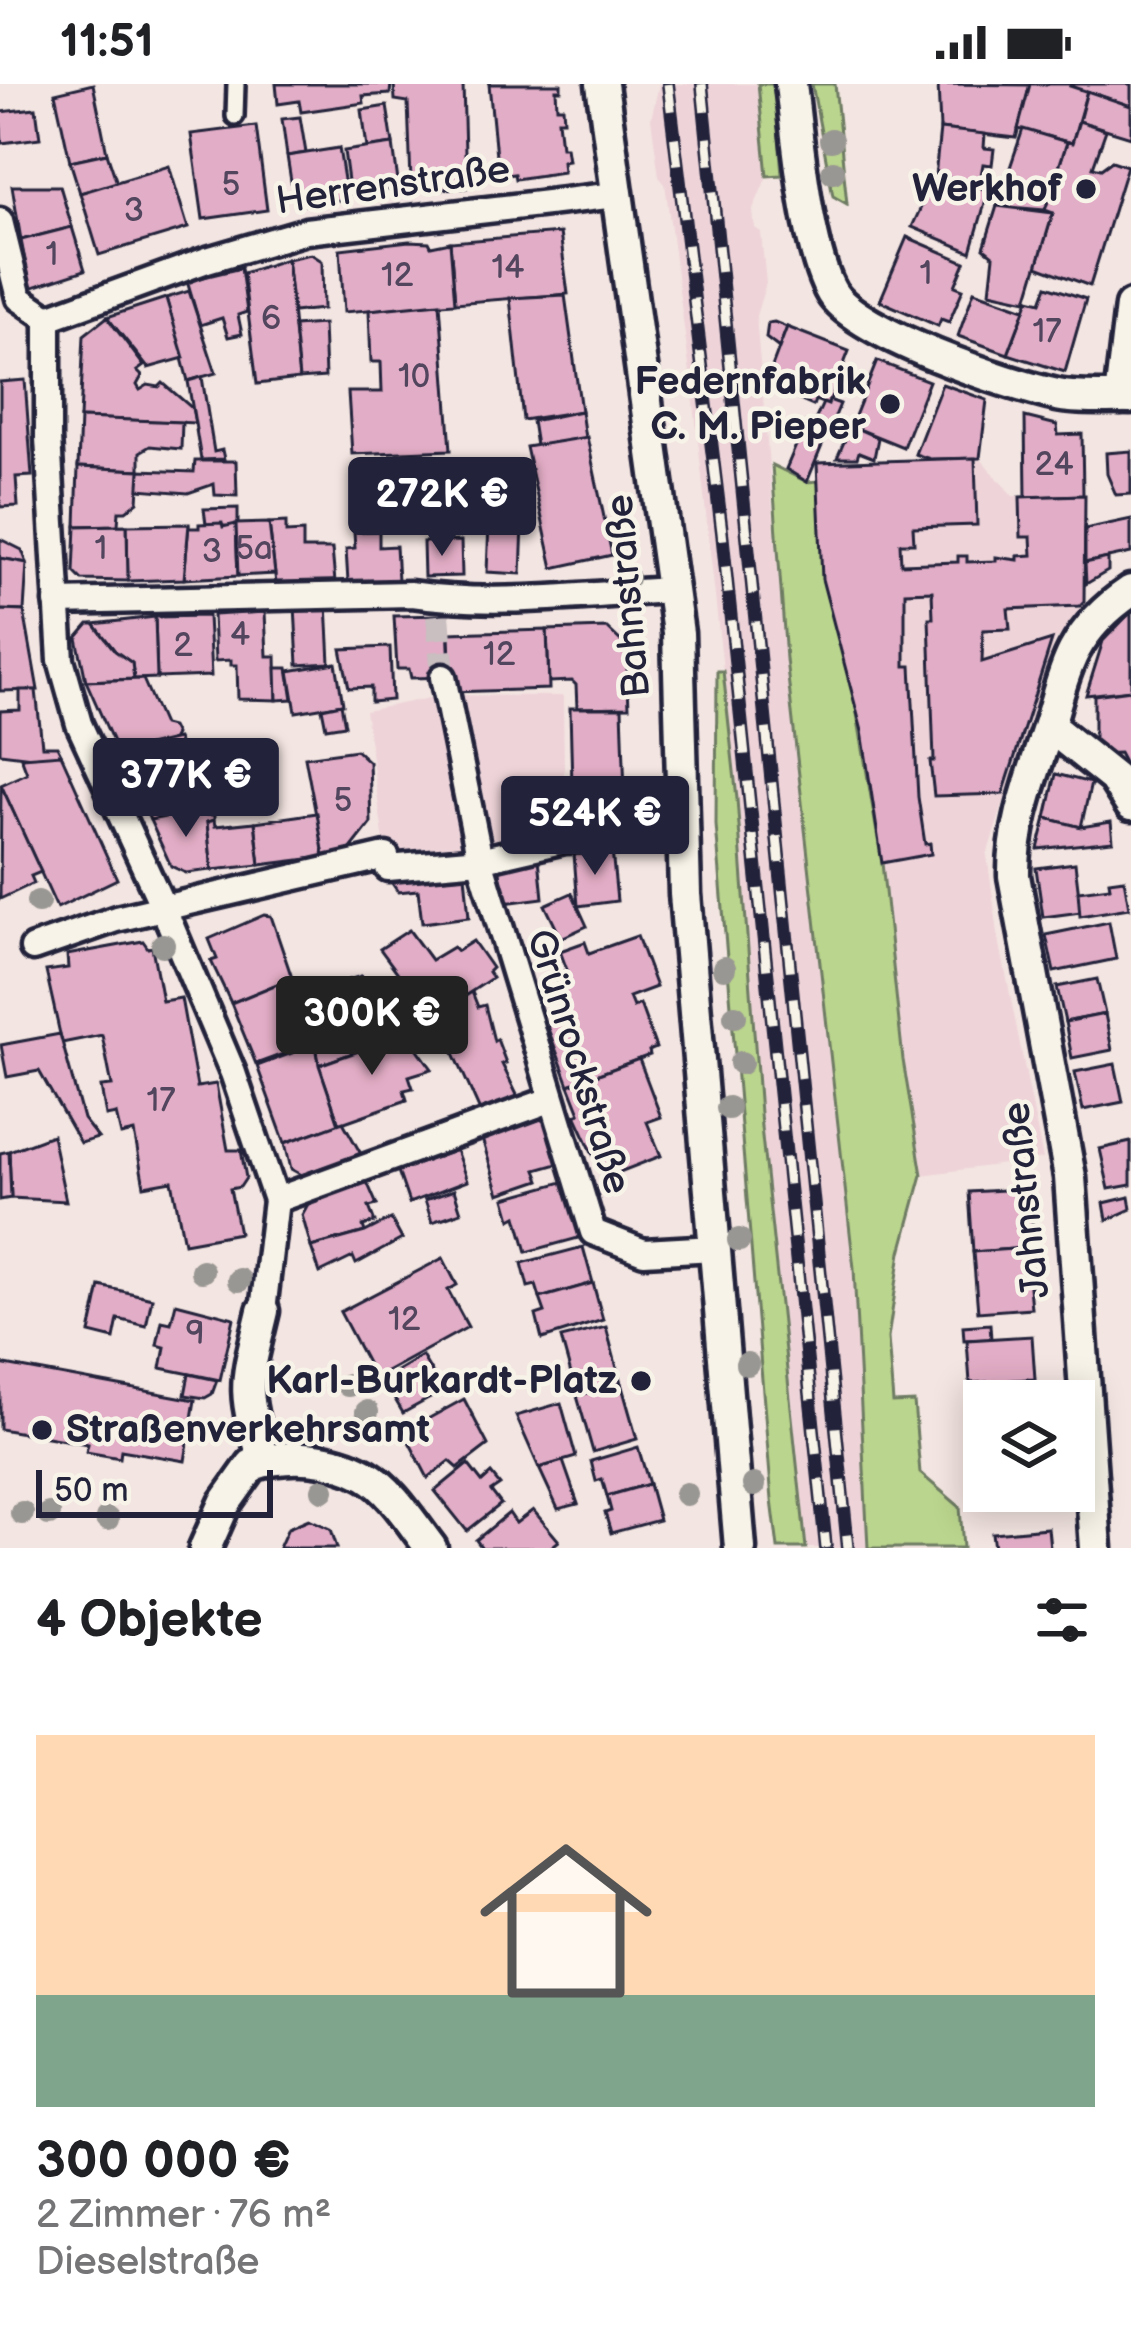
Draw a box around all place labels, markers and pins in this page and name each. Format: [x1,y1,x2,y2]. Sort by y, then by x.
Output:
place label: Werkhof [912,166,1063,213]
marker: Werkhof [1073,176,1099,202]
place label: Federnfabrik C. M. Pieper [635,359,866,451]
marker: Federnfabrik C. M. Pieper [877,391,903,417]
pin: 272K € [344,457,540,559]
pin: 377K € [88,738,284,840]
pin: 524K € [497,776,693,878]
pin: 300K € [274,976,470,1078]
place label: Karl-Burkardt-Platz [266,1358,617,1405]
marker: Karl-Burkardt-Platz [628,1368,654,1394]
place label: Straßenverkehrsamt [66,1407,430,1454]
marker: Straßenverkehrsamt [29,1417,55,1443]

